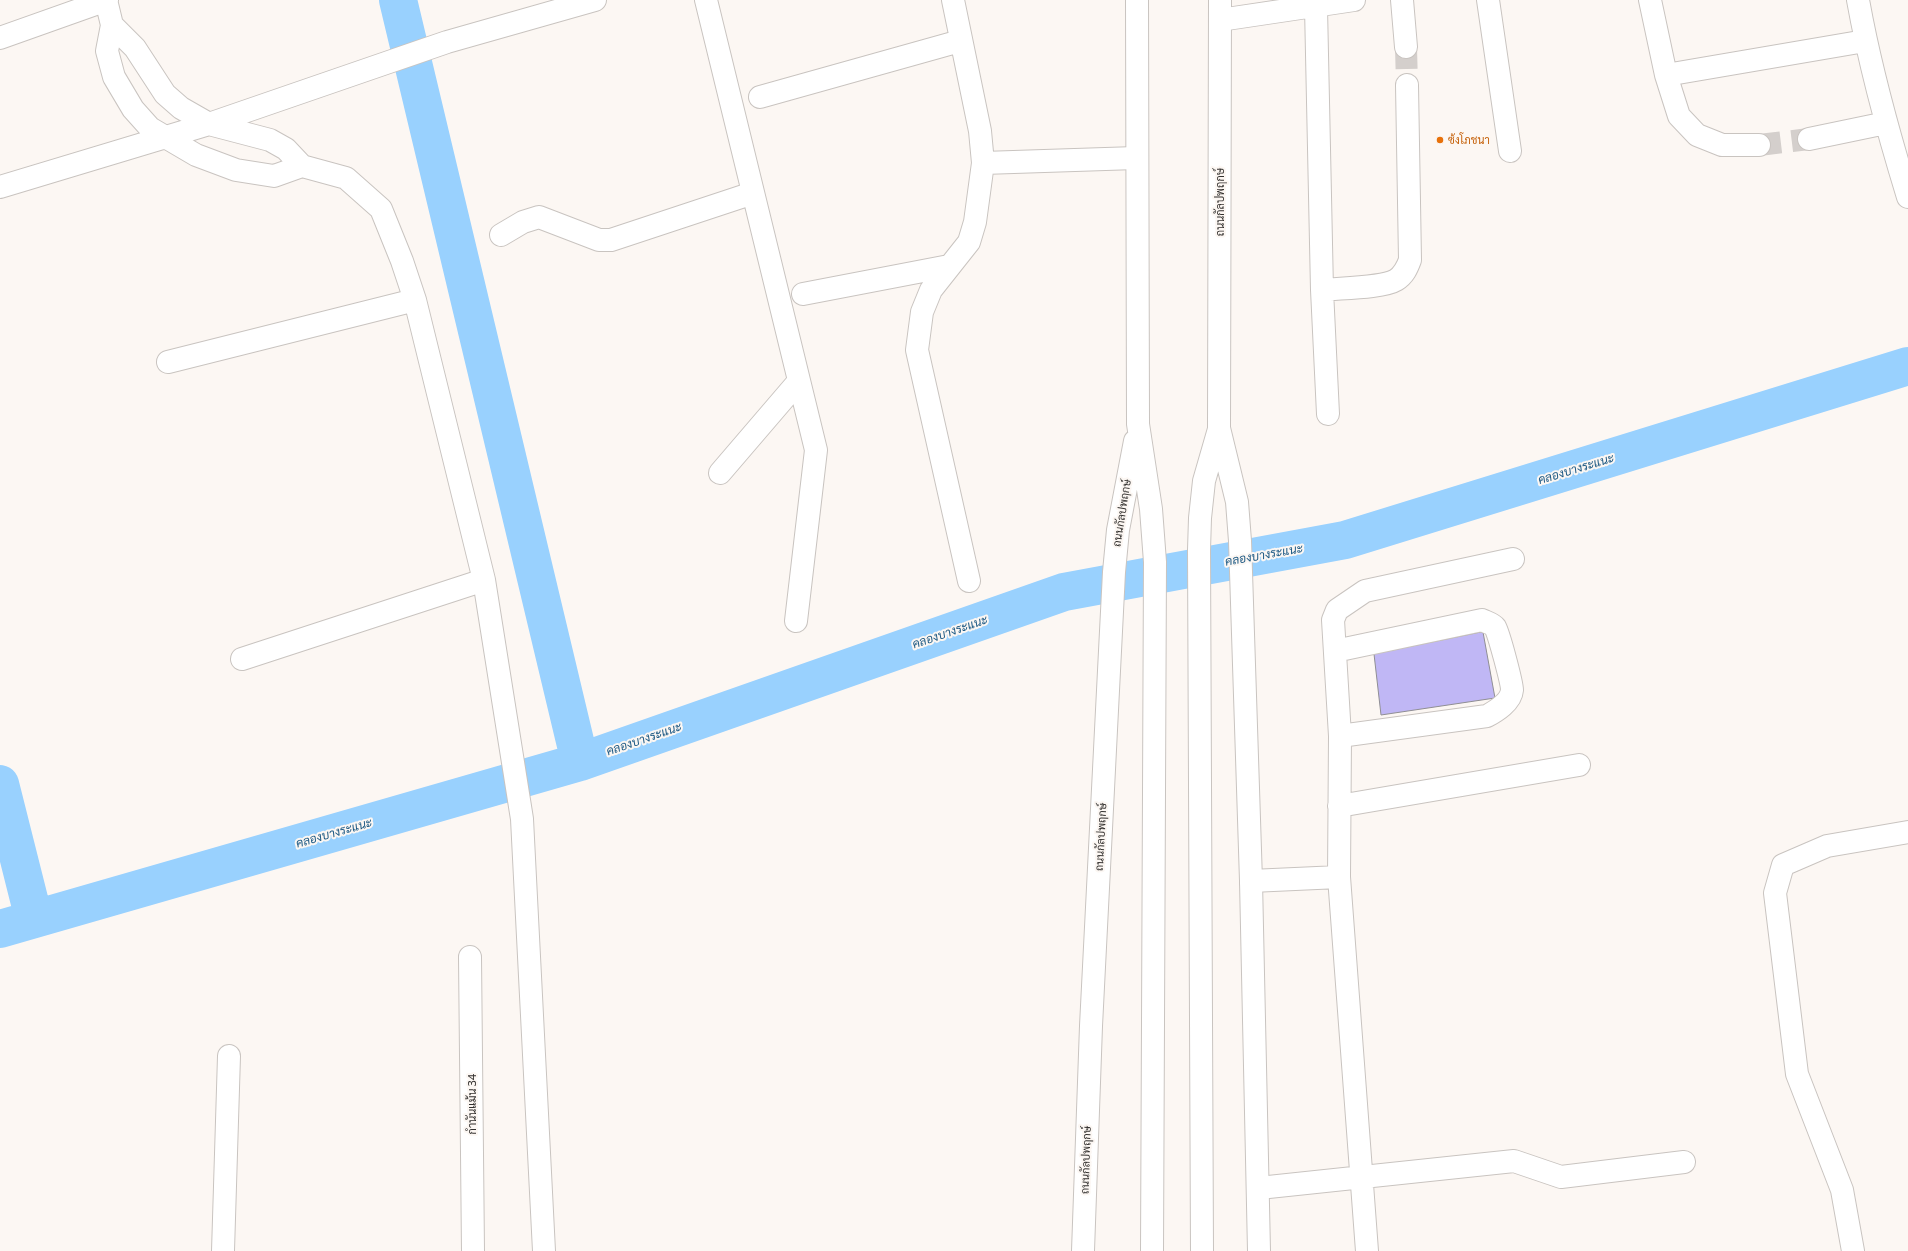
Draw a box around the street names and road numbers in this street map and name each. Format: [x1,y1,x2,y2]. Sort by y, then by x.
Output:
street label: ถนนกัลปพฤกษ์ [1213,168,1227,236]
street label: ถนนกัลปพฤกษ์ [1110,478,1134,548]
street label: ถนนกัลปพฤกษ์ [1093,802,1109,872]
street label: กำนันแม้น 34 [465,1074,479,1134]
street label: ถนนกัลปพฤกษ์ [1078,1126,1094,1194]

